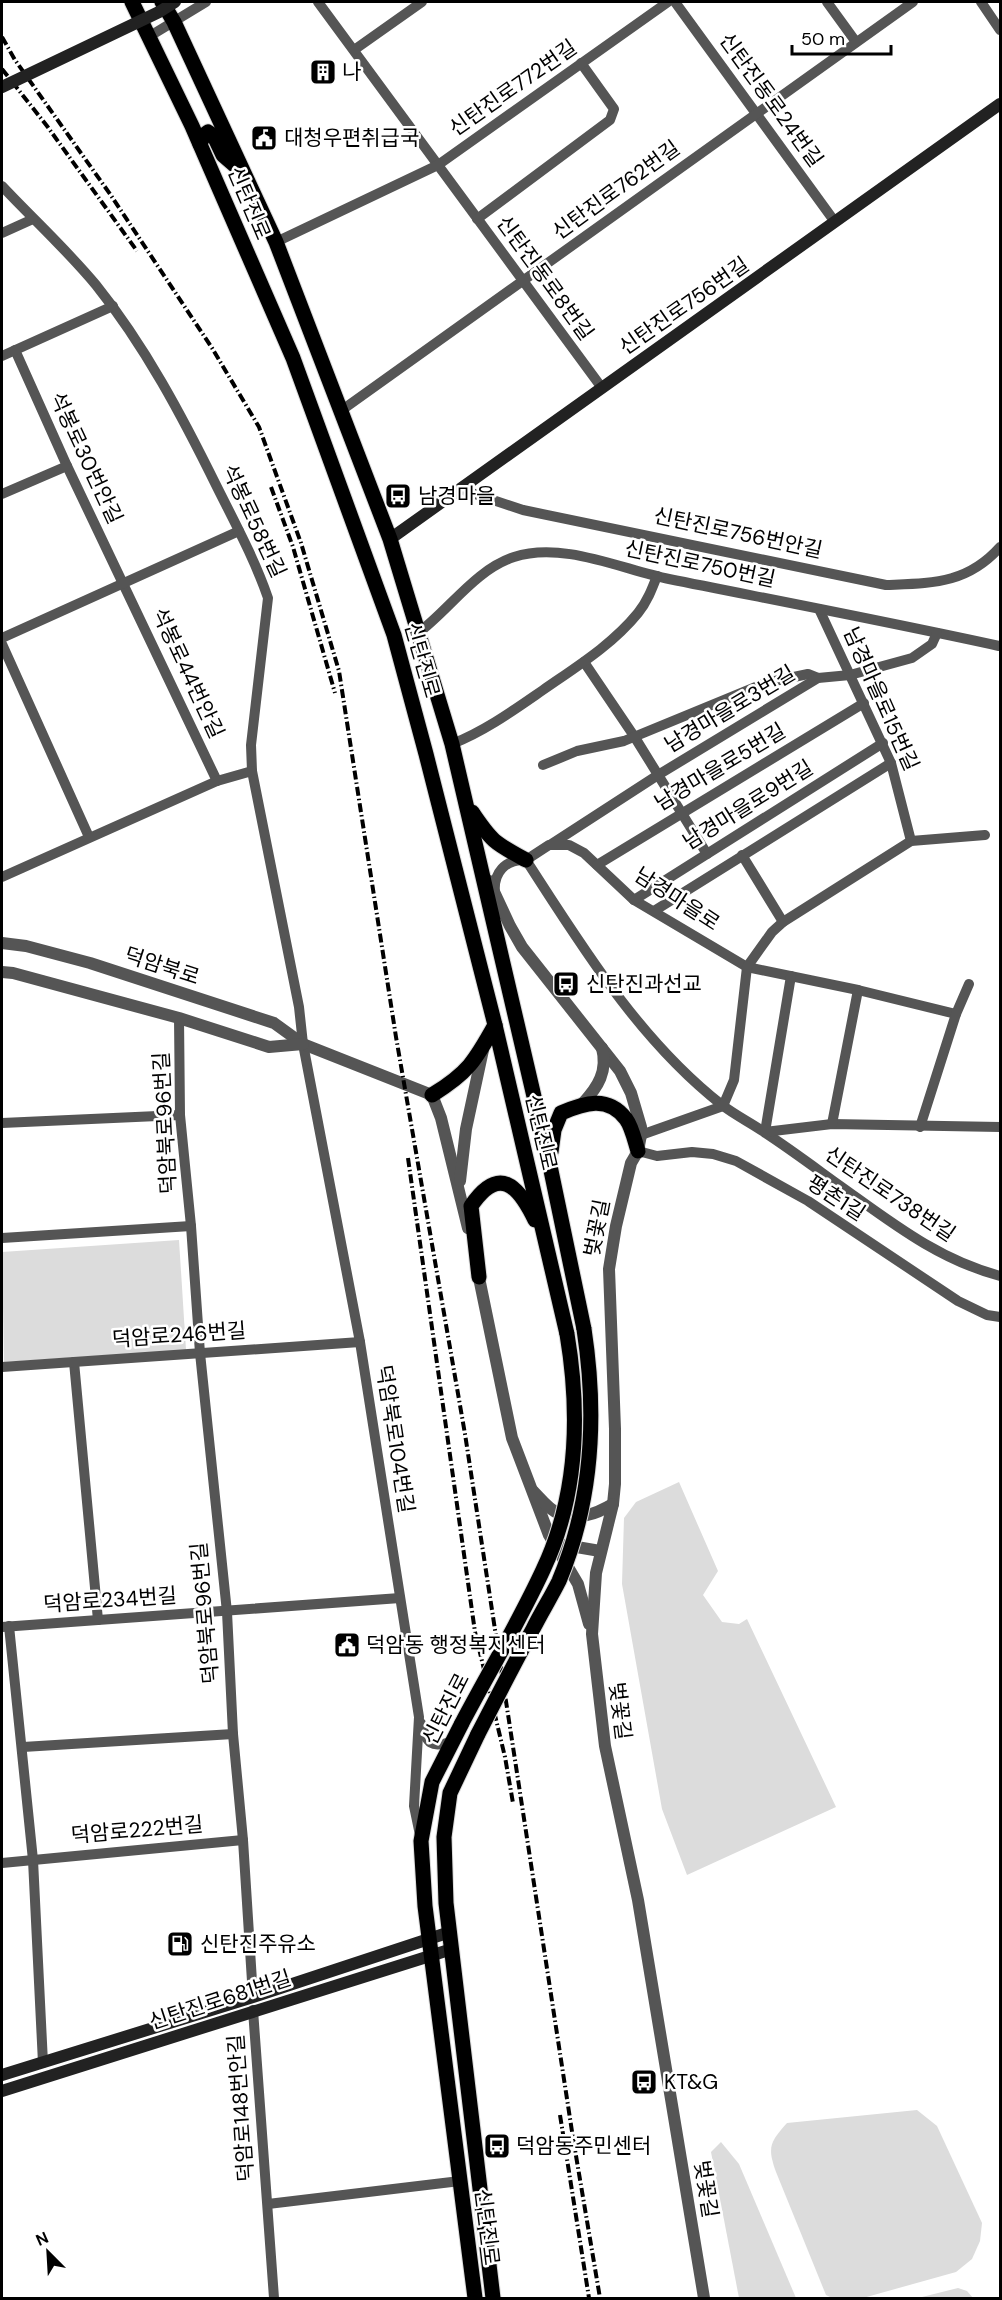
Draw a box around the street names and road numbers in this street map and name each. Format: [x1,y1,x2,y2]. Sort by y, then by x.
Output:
street label: 신탄진동로24번길 [713,27,829,173]
street label: 신탄진로772번길 [444,34,582,142]
street label: 신탄진로762번길 [547,134,685,246]
street label: 신탄진로 [221,162,277,244]
street label: 신탄진동로8번길 [490,210,600,346]
street label: 신탄진로756번길 [613,251,755,361]
street label: 석봉로30번안길 [43,387,129,529]
street label: 석봉로58번길 [215,460,293,582]
street label: 신탄진로756번안길 [651,501,825,565]
street label: 신탄진로750번길 [622,534,778,594]
street label: 석봉로44번안길 [145,603,231,743]
street label: 신탄진로 [398,619,446,701]
street label: 남경마을로15번길 [837,623,925,775]
street label: 남경마을로3번길 [660,659,800,759]
street label: 남경마을로5번길 [649,717,791,817]
street label: 남경마을로9번길 [678,754,818,856]
street label: 남경마을로 [629,861,725,937]
street label: 덕암북로 [121,941,203,991]
street label: 덕암북로96번길 [147,1051,183,1195]
street label: 신탄진로 [519,1091,563,1173]
street label: 신탄진로738번길 [819,1140,961,1248]
street label: 평촌1길 [801,1169,871,1227]
street label: 벚꽃길 [578,1197,616,1259]
street label: 덕암로246번길 [111,1316,247,1354]
street label: 덕암북로104번길 [369,1363,421,1515]
street label: 덕암북로96번길 [185,1541,225,1685]
street label: 덕암로234번길 [42,1581,178,1619]
street label: 신탄진로 [416,1668,476,1750]
street label: 벚꽃길 [603,1681,637,1741]
street label: 덕암로222번길 [70,1810,204,1850]
street label: 신탄진로681번길 [145,1964,295,2036]
street label: 덕암로148번안길 [222,2033,260,2183]
street label: 벚꽃길 [688,2158,724,2220]
street label: 신탄진로 [468,2187,506,2267]

